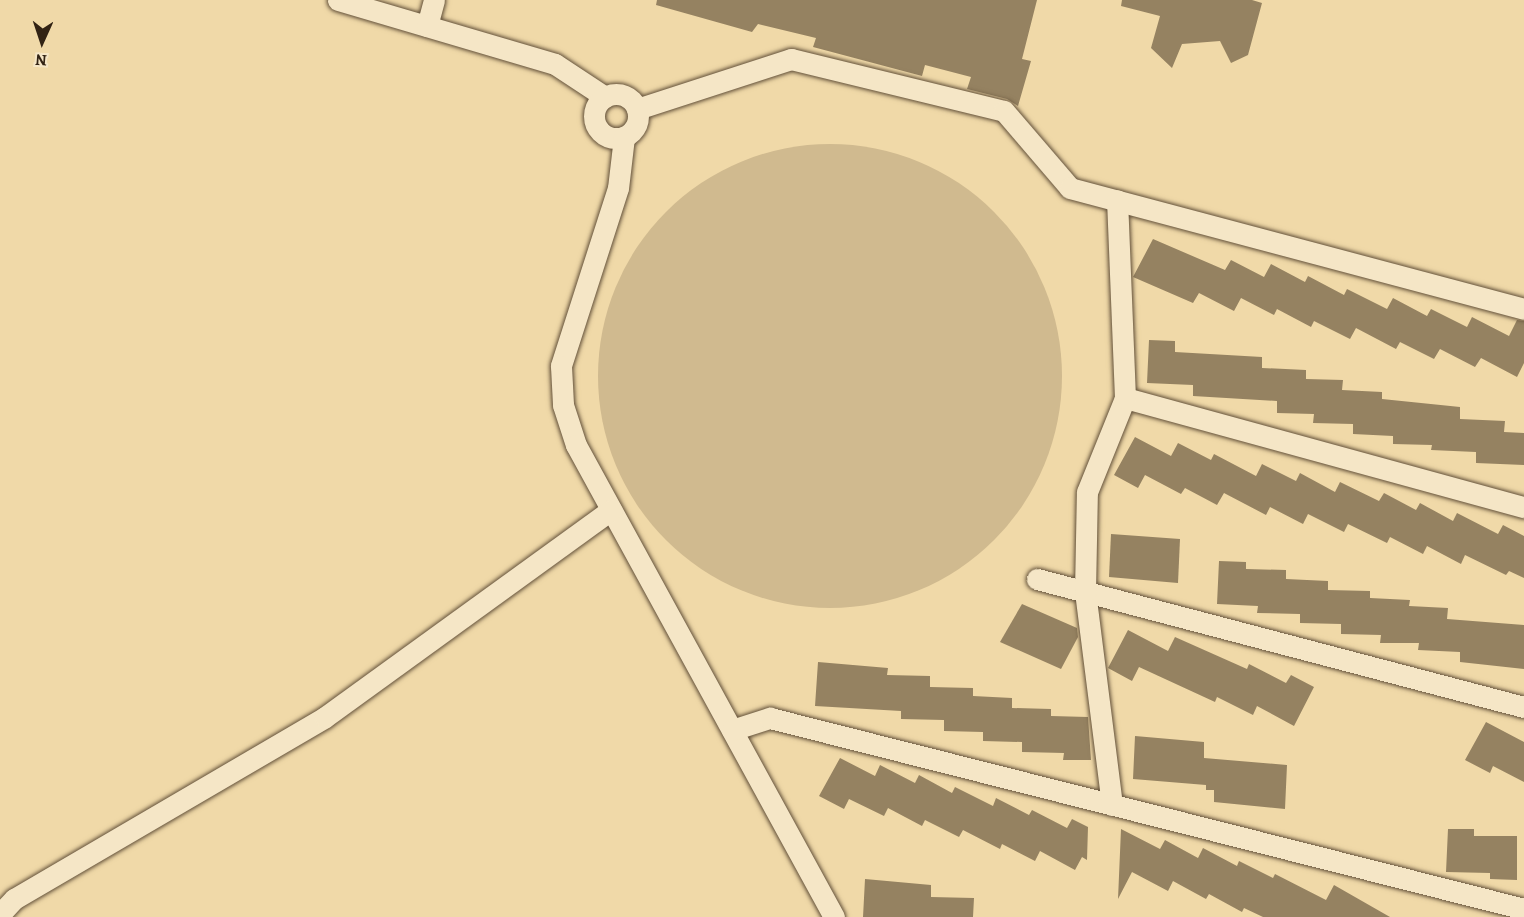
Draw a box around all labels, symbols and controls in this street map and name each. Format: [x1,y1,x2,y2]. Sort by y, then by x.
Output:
north arrow [12,12,72,72]
text: N [35,49,47,71]

